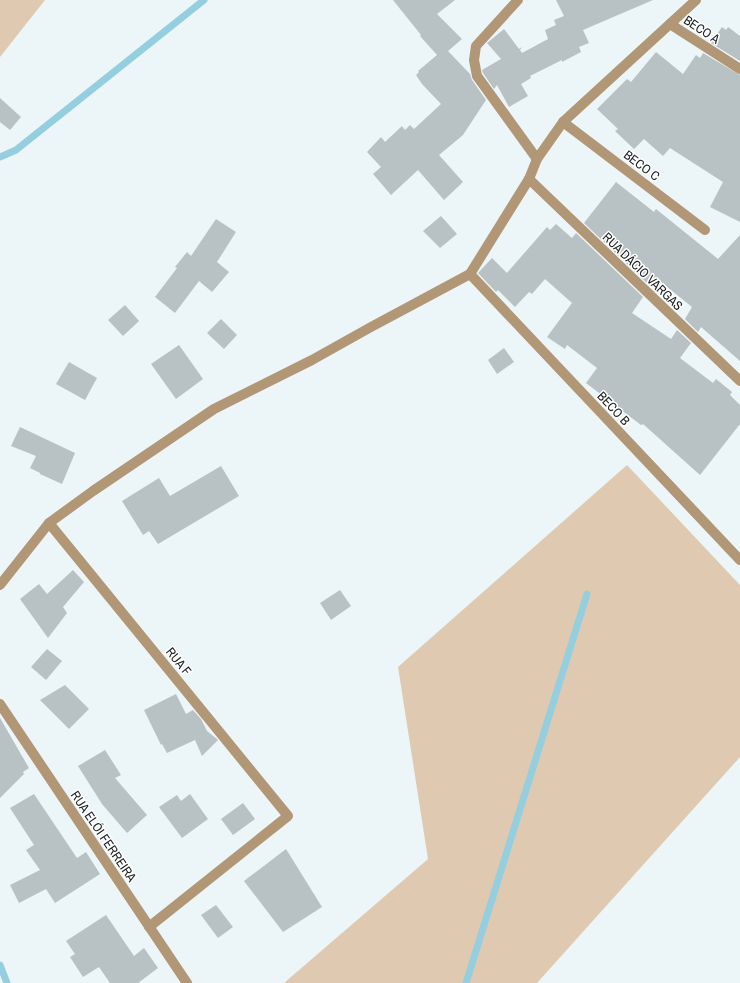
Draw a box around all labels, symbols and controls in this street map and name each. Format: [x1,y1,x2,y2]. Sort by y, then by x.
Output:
street label: BECO A [680,11,724,48]
street label: BECO C [620,146,663,185]
street label: RUA DÁCIO VARGAS [599,229,686,314]
street label: BECO B [594,388,634,429]
street label: RUA F [162,644,195,679]
street label: RUA ELÓI FERREIRA [67,788,141,886]

